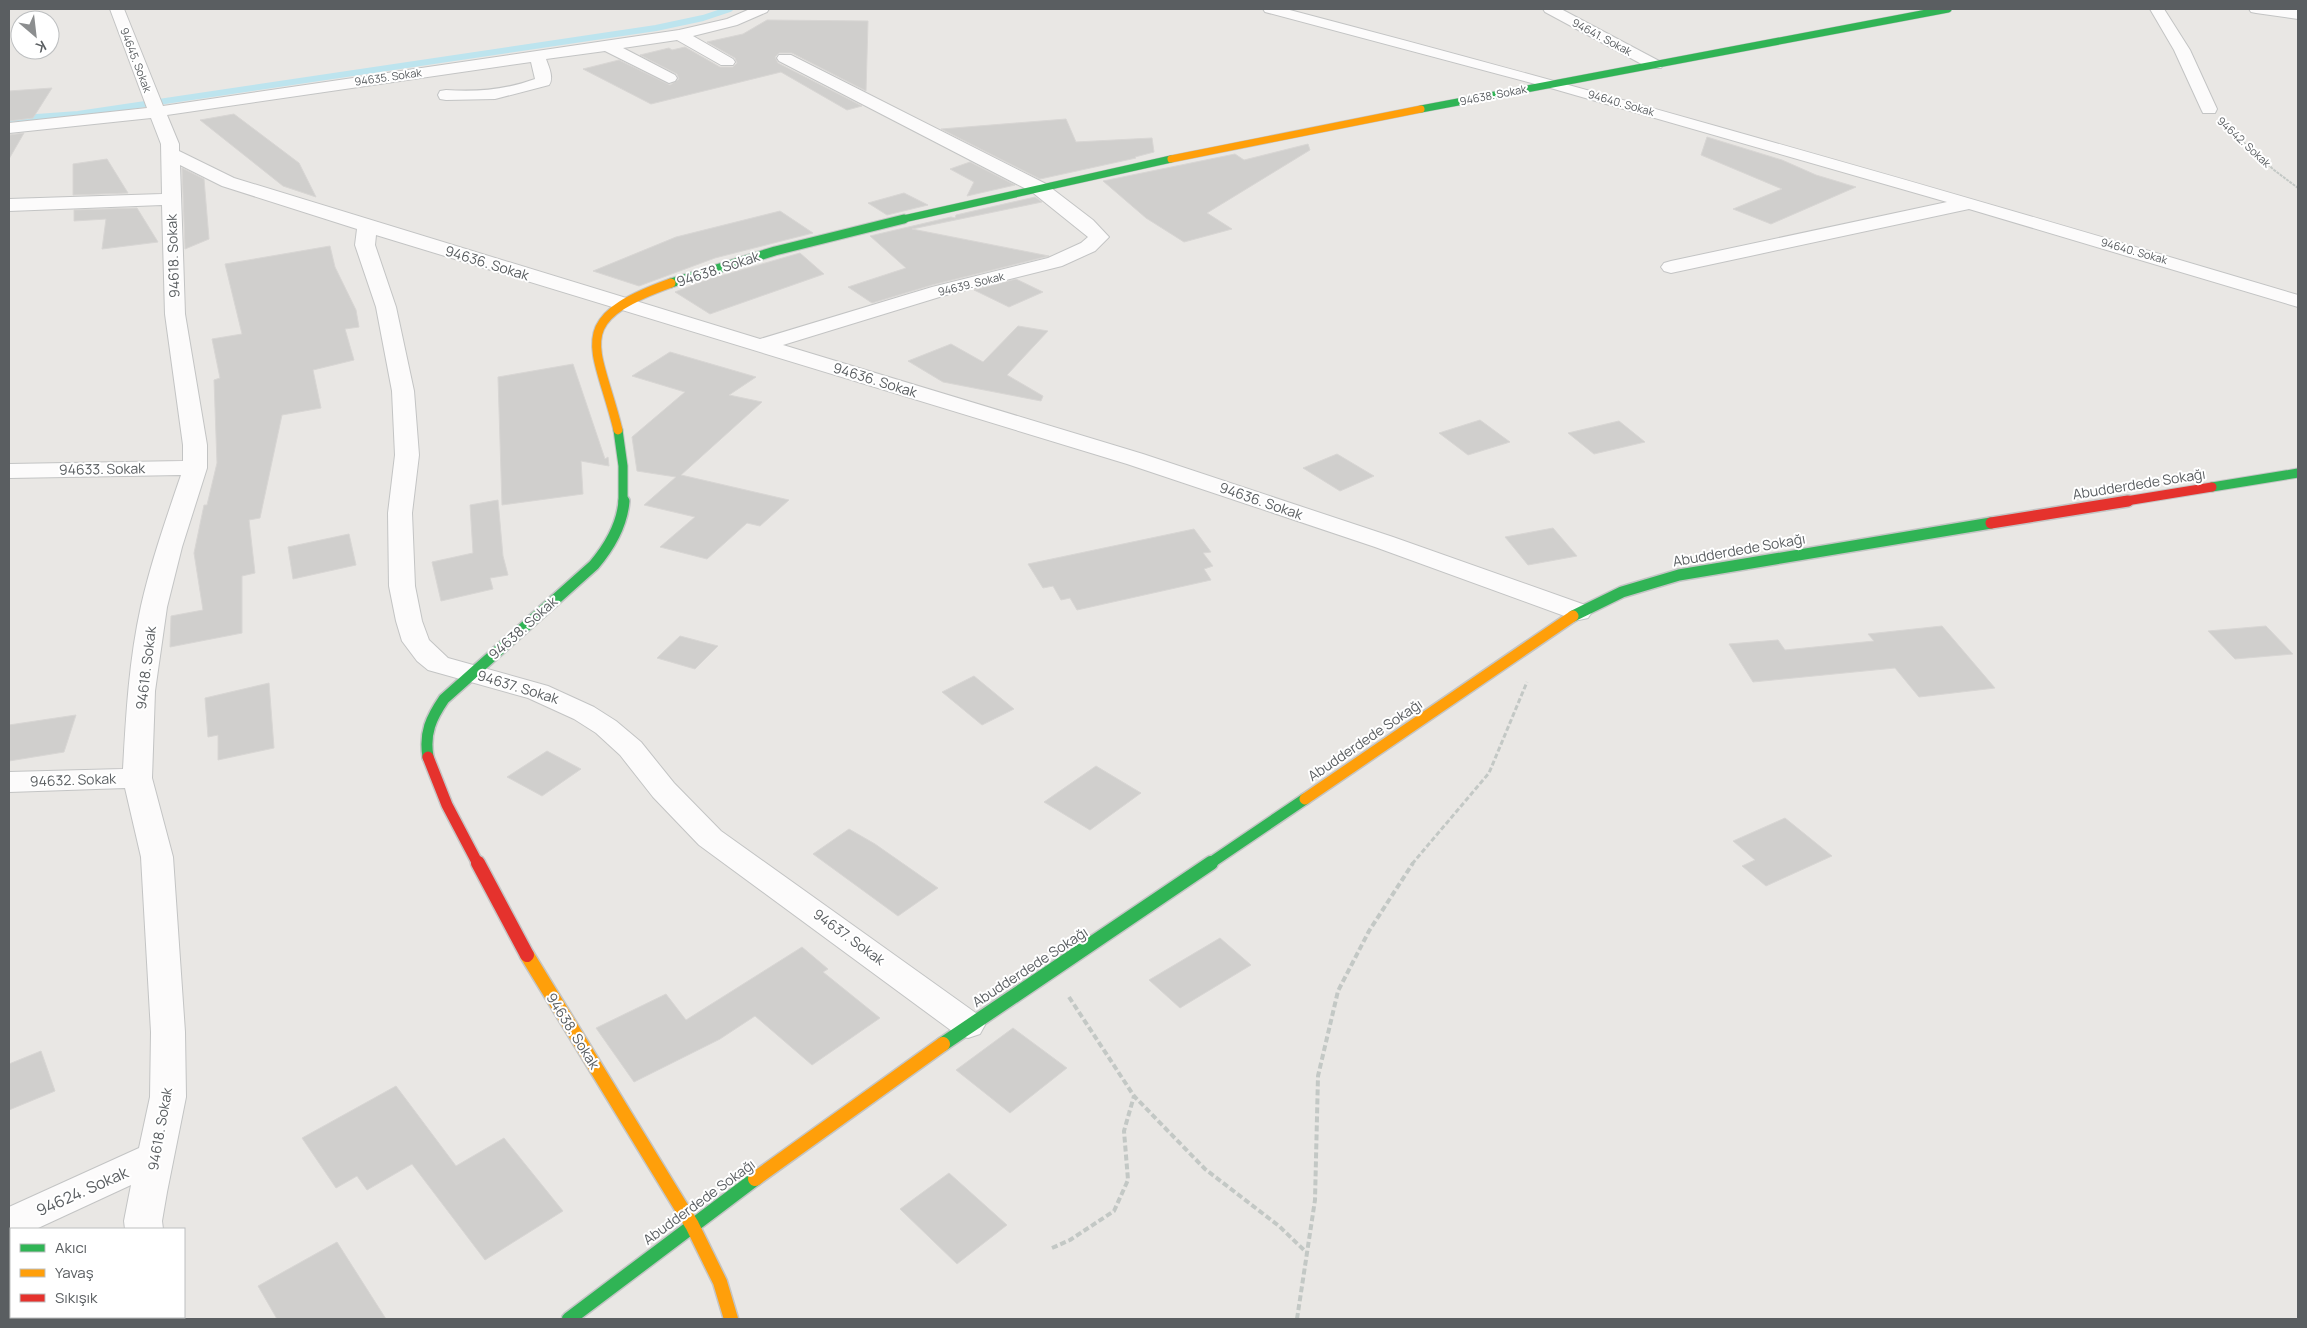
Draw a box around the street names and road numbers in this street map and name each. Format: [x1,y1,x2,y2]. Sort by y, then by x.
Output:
street label: 94641. Sokak [1570,14,1635,59]
street label: 94645. Sokak [117,25,156,95]
street label: 94635. Sokak [353,64,423,89]
street label: 94638. Sokak [1458,81,1528,108]
street label: 94640. Sokak [1586,86,1657,119]
street label: 94642. Sokak [2214,113,2275,171]
street label: 94618. Sokak [162,213,183,298]
street label: 94640. Sokak [2099,234,2170,267]
street label: 94636. Sokak [443,241,533,285]
street label: 94638. Sokak [674,246,763,291]
street label: 94639. Sokak [936,268,1006,299]
street label: 94636. Sokak [831,358,921,402]
street label: 94633. Sokak [59,458,146,479]
street label: Abudderdede Sokağı [2071,464,2207,503]
street label: 94636. Sokak [1217,477,1306,524]
street label: Abudderdede Sokağı [1671,529,1807,571]
street label: 94638. Sokak [484,591,562,664]
street label: 94618. Sokak [131,624,160,711]
street label: 94637. Sokak [475,665,562,708]
street label: Abudderdede Sokağı [1304,694,1426,785]
street label: 94632. Sokak [30,768,117,791]
street label: 94637. Sokak [810,904,890,970]
street label: Abudderdede Sokağı [968,922,1091,1011]
street label: 94638. Sokak [542,989,605,1073]
street label: 94618. Sokak [143,1085,176,1172]
street label: Abudderdede Sokağı [639,1154,759,1249]
street label: 94624. Sokak [33,1160,132,1221]

